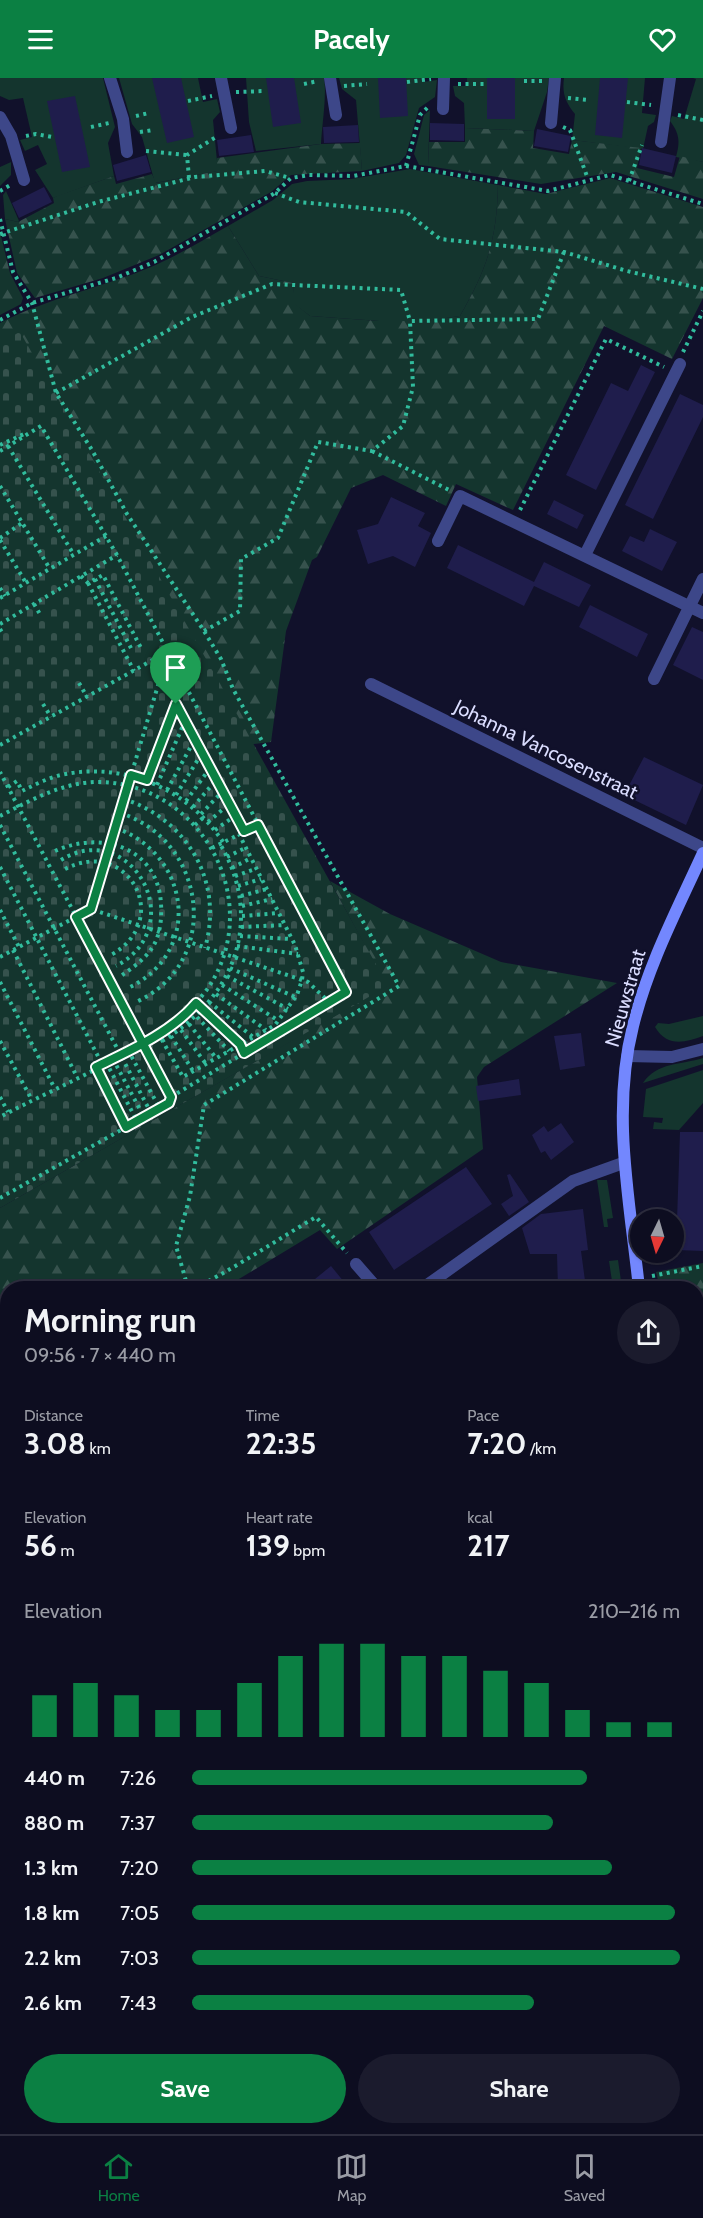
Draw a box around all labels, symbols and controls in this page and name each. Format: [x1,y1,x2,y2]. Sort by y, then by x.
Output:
icon: menu [24,23,57,56]
text: Pacely [313,23,390,56]
icon: heart [646,23,679,56]
pin [150,642,201,704]
icon: arrive [159,651,192,684]
street label: Johanna Vancosenstraat [449,694,642,804]
street label: Nieuwstraat [600,946,650,1050]
north arrow [630,1209,684,1263]
map controls [630,1209,684,1263]
text: Morning run [24,1300,196,1340]
button: share [617,1301,680,1364]
text: 09:56 · 7 × 440 m [24,1343,176,1367]
text: Distance [24,1406,83,1425]
text: Time [246,1406,280,1425]
text: Pace [467,1406,499,1425]
text: 3.08 [24,1425,86,1462]
text: 22:35 [246,1425,316,1462]
text: 7:20 [467,1425,526,1462]
text: km [86,1439,111,1458]
text: /km [526,1439,556,1458]
text: Elevation [24,1508,87,1527]
text: Heart rate [246,1508,313,1527]
text: kcal [467,1508,493,1527]
text: 56 [24,1527,57,1564]
text: 139 [246,1527,290,1564]
text: 217 [467,1527,510,1564]
text: m [57,1541,75,1560]
text: bpm [290,1541,325,1560]
text: Elevation [24,1599,102,1623]
text: 210–216 m [588,1599,680,1623]
text: 440 m [24,1766,85,1790]
text: 7:26 [120,1766,156,1790]
text: 880 m [24,1811,84,1835]
text: 7:37 [120,1811,155,1835]
text: 1.3 km [24,1856,78,1880]
text: 7:20 [120,1856,159,1880]
text: 1.8 km [24,1901,79,1925]
text: 7:05 [120,1901,159,1925]
text: 2.2 km [24,1946,81,1970]
text: 7:03 [120,1946,159,1970]
text: 2.6 km [24,1991,82,2015]
text: 7:43 [120,1991,157,2015]
button: Save [24,2054,346,2123]
button: Share [358,2054,680,2123]
tab: Home [98,2150,140,2205]
tab: Map [335,2150,368,2205]
tab: Saved [564,2150,605,2205]

